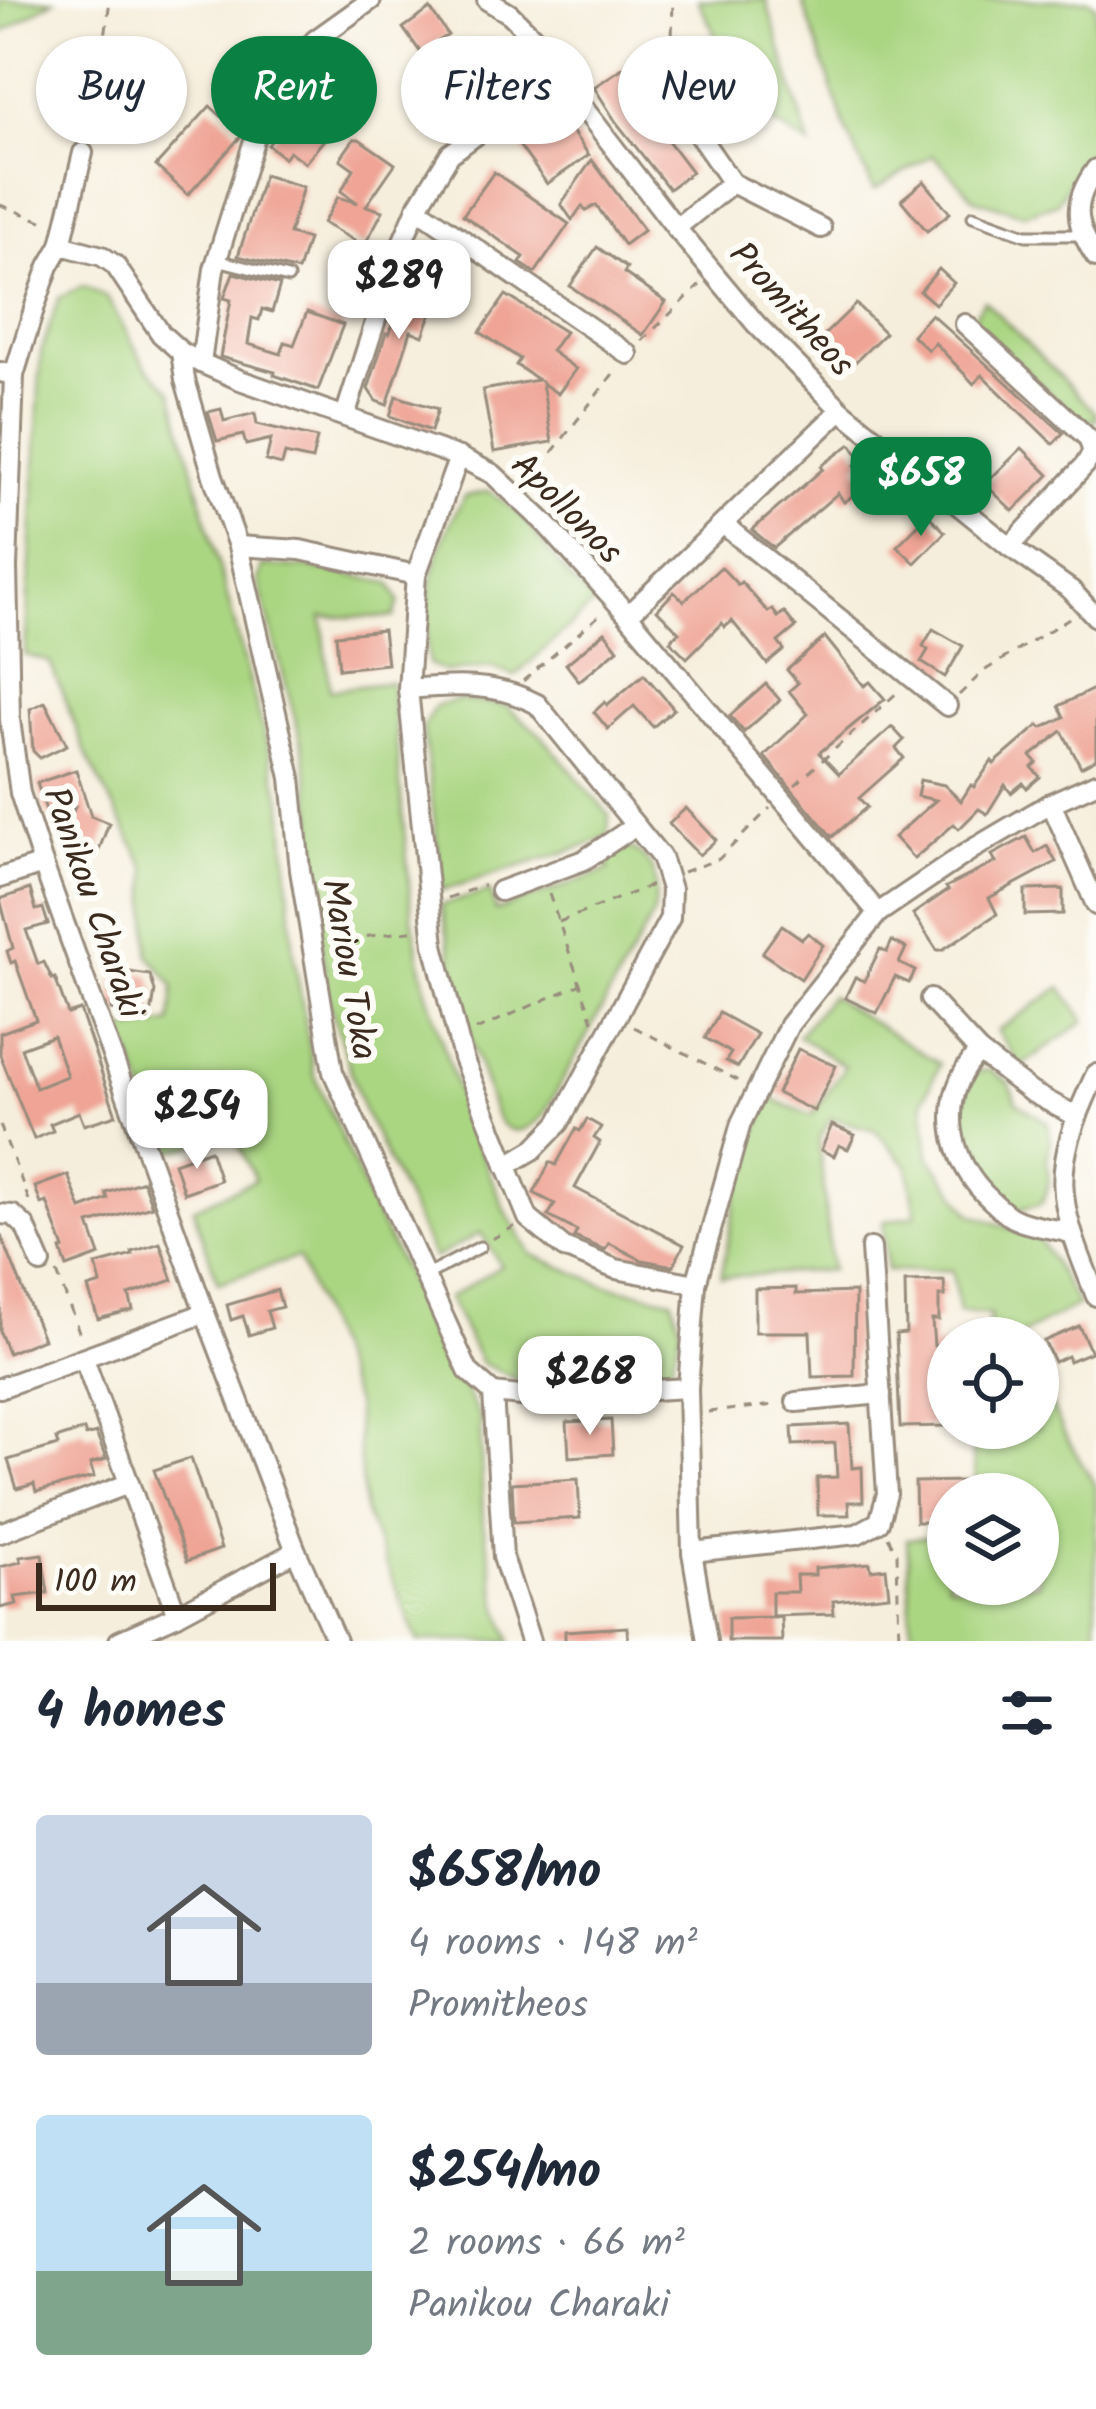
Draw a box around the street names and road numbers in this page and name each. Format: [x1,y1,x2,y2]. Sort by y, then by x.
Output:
street label: Promitheos [714,230,867,391]
street label: Apollonos [496,440,635,579]
street label: Panikou Charaki [25,780,158,1028]
street label: Mariou Toka [304,874,392,1065]

